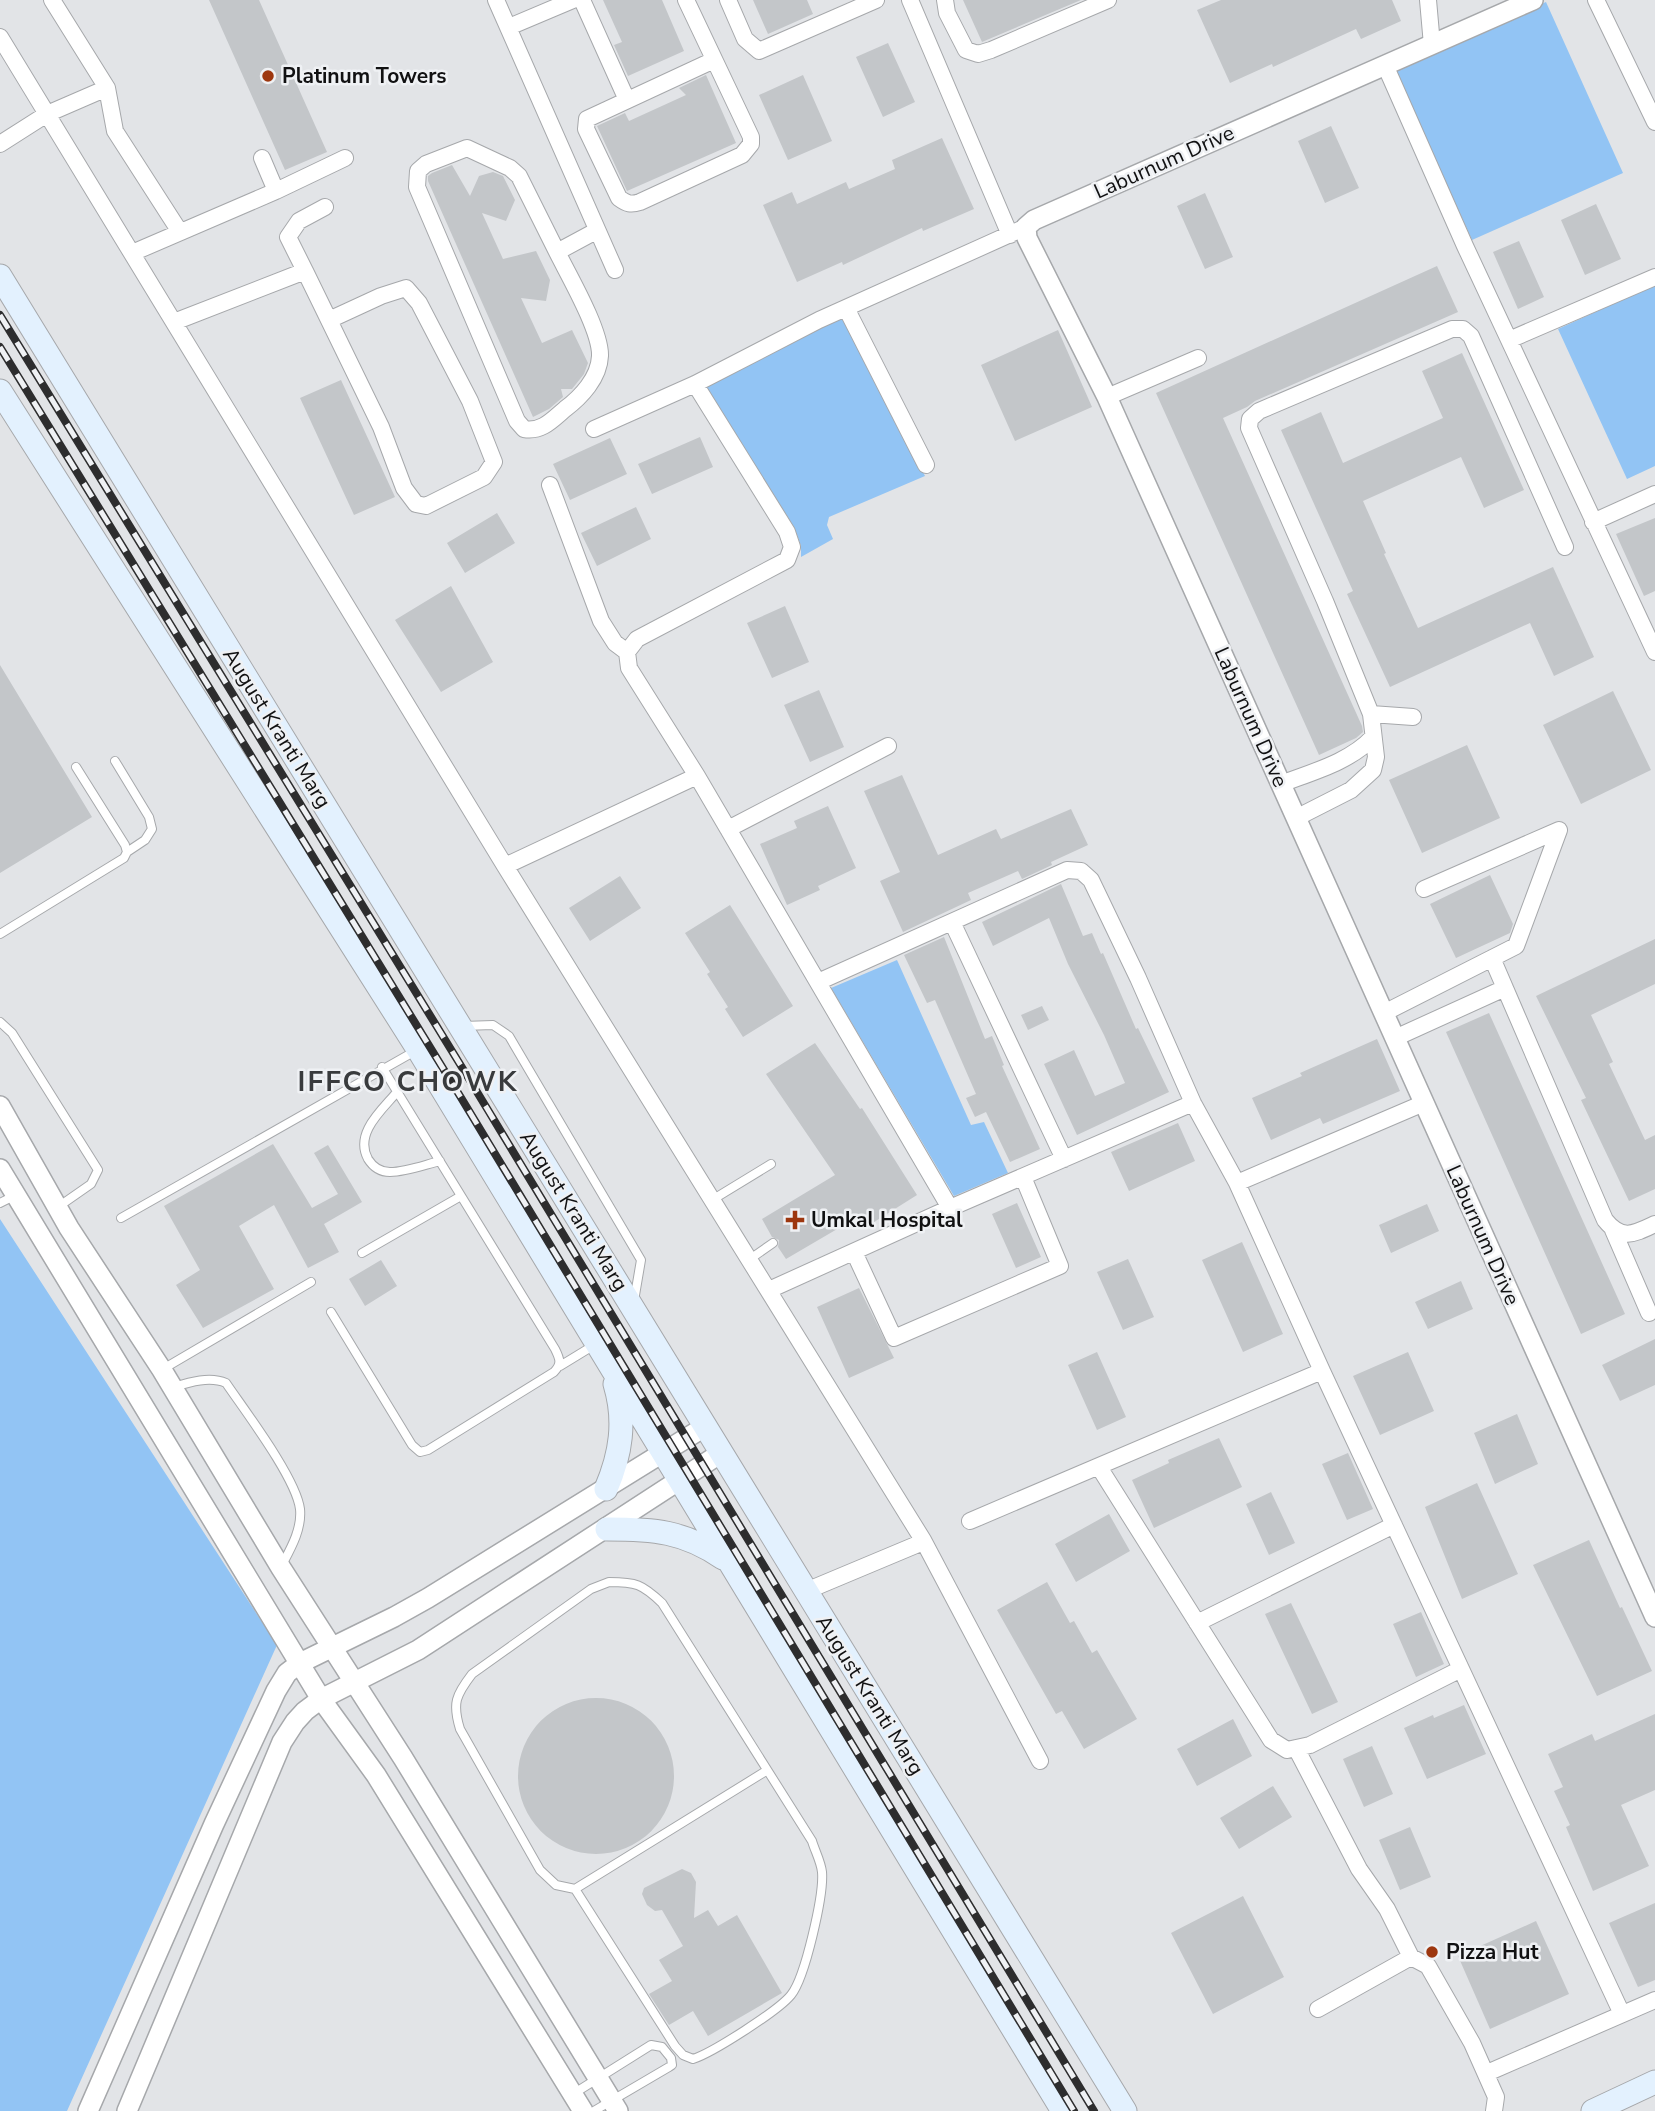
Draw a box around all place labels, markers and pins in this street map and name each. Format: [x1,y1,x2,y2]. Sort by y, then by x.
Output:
place label: Platinum Towers [282,62,447,90]
marker: Platinum Towers [260,68,276,84]
place label: Umkal Hospital [811,1206,963,1234]
marker: Umkal Hospital [785,1210,805,1230]
place label: Pizza Hut [1446,1938,1539,1966]
marker: Pizza Hut [1424,1944,1440,1960]

